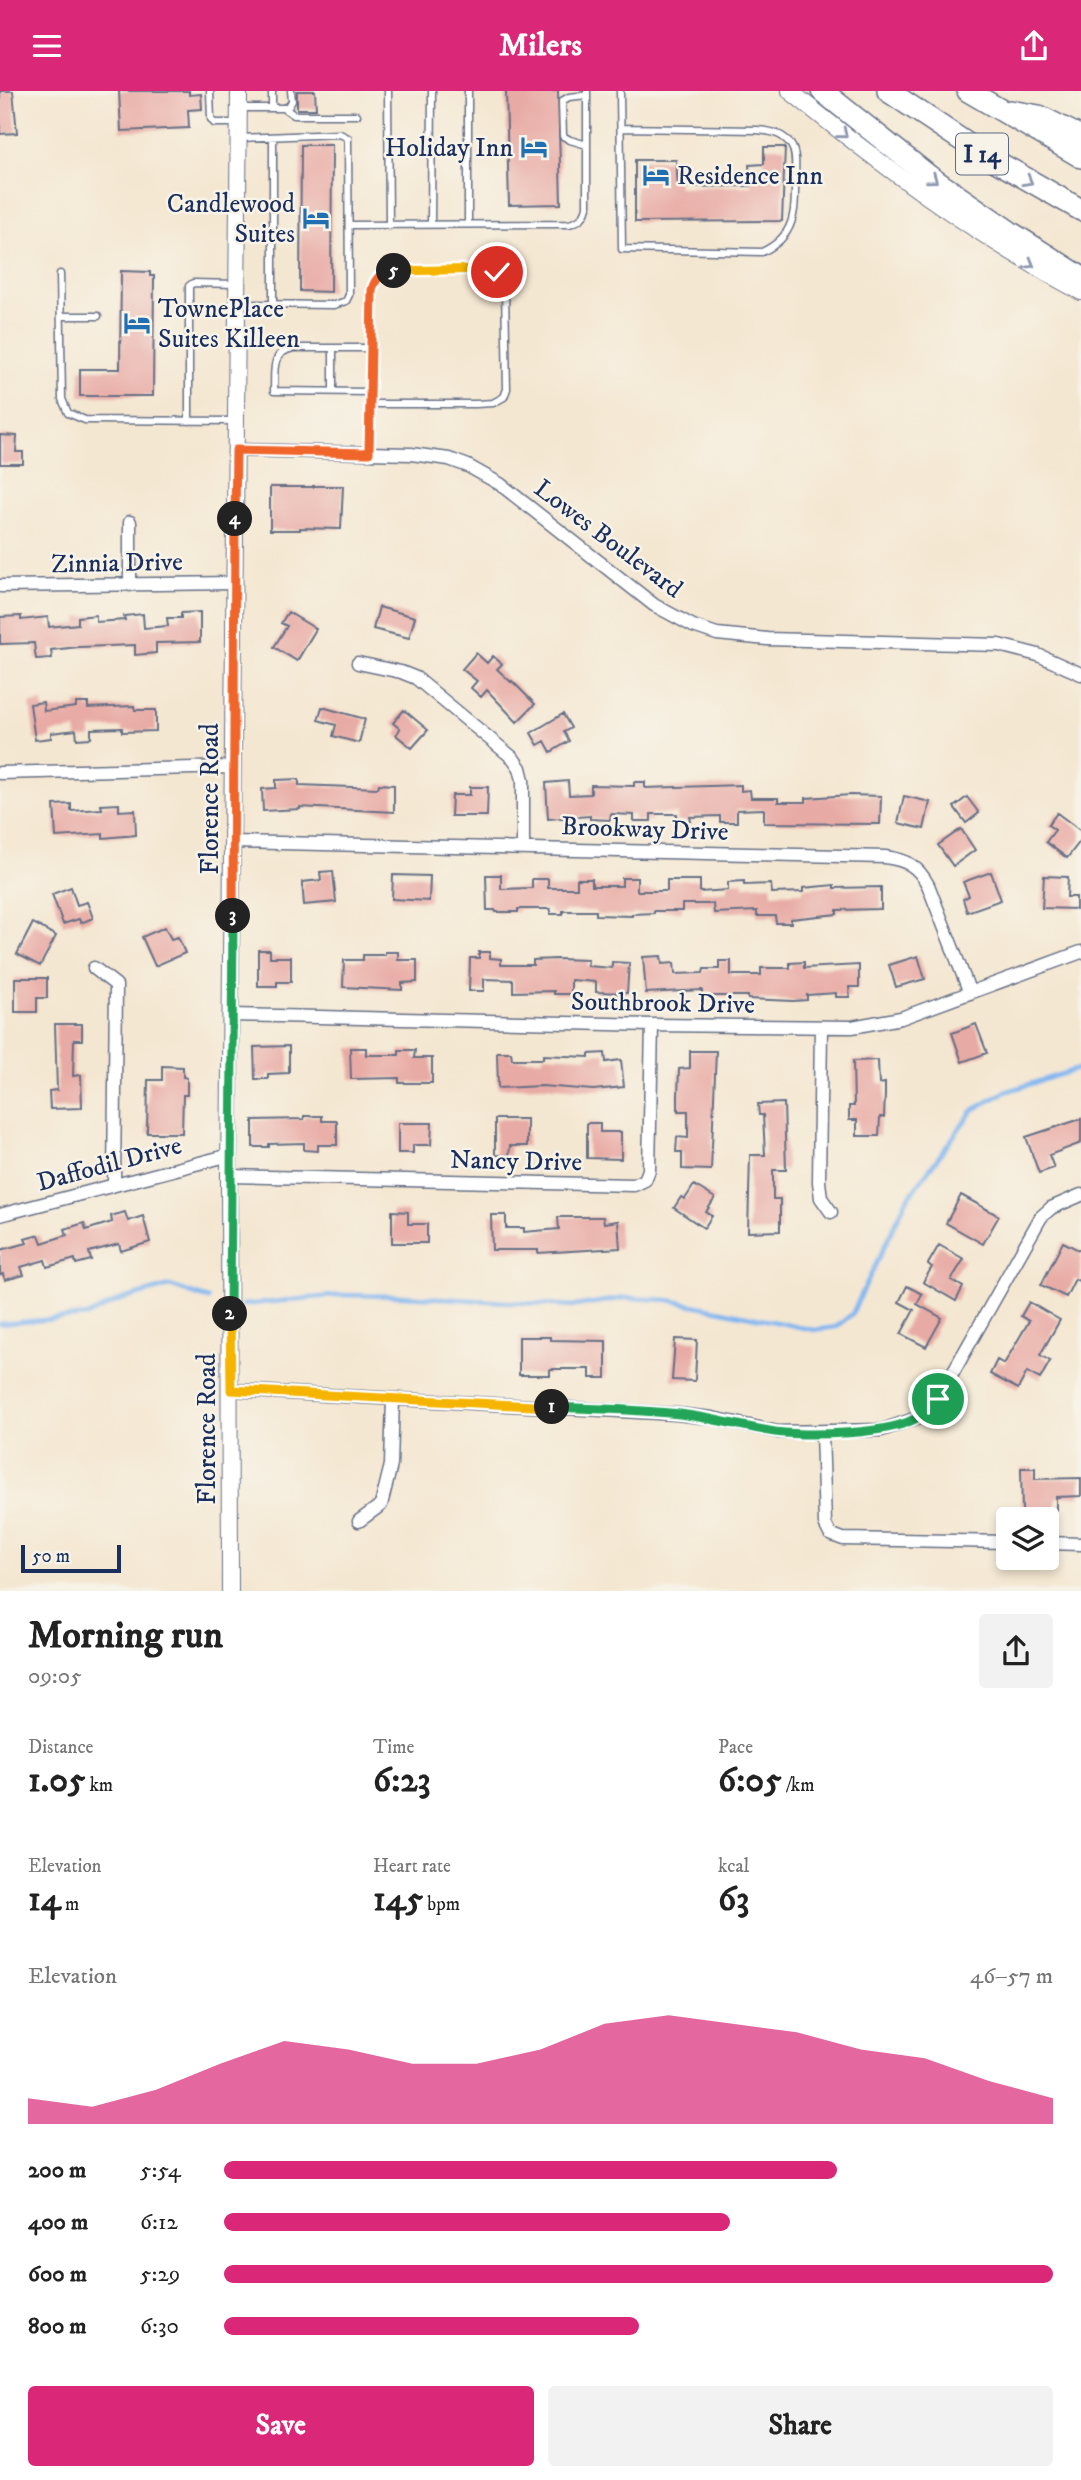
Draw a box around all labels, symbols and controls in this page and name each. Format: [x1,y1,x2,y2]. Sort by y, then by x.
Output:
text: Milers [499,26,582,66]
icon: menu [28,27,66,65]
icon: share [1015,27,1053,65]
one-way arrow [834,126,847,138]
place label: Holiday Inn [385,132,513,165]
hotel icon: Holiday Inn [519,132,549,162]
road number: I 14 [956,133,1008,175]
hotel icon: Residence Inn [641,160,671,190]
place label: Residence Inn [677,160,823,193]
one-way arrow [925,171,938,183]
one-way arrow [1020,173,1033,186]
place label: Candlewood Suites [167,188,295,251]
hotel icon: Candlewood Suites [301,203,331,233]
pin [467,242,527,302]
pin: 5 [376,253,412,289]
icon: check [478,253,516,291]
one-way arrow [1022,256,1035,269]
text: 5 [389,259,398,282]
place label: TownePlace Suites Killeen [158,293,300,356]
hotel icon: TownePlace Suites Killeen [122,308,152,338]
street label: Lowes Boulevard [527,472,689,606]
pin: 4 [218,501,252,537]
text: 4 [229,507,240,530]
street label: Zinnia Drive [51,546,183,581]
street label: Florence Road [194,723,227,875]
street label: Brookway Drive [561,810,729,849]
pin: 3 [216,899,250,933]
text: 3 [229,904,236,927]
street label: Southbrook Drive [571,985,755,1022]
street label: Daffodil Drive [33,1129,185,1200]
street label: Nancy Drive [450,1144,582,1179]
pin: 2 [212,1297,247,1331]
text: 2 [225,1302,234,1325]
street label: Florence Road [191,1353,224,1505]
pin [908,1369,968,1429]
icon: arrive [919,1380,957,1418]
pin: 1 [534,1389,570,1425]
text: 1 [548,1395,555,1418]
map controls [996,1507,1059,1570]
button: layers [996,1507,1059,1570]
scale bar [21,1542,121,1574]
text: 50 m [32,1545,70,1568]
text: Morning run [28,1612,223,1660]
button: share [979,1614,1053,1688]
text: 09:05 [28,1662,82,1691]
text: Distance [28,1736,93,1759]
text: Time [373,1736,414,1759]
text: Pace [718,1736,753,1759]
text: 1.05 [28,1759,85,1803]
text: 6:23 [373,1759,431,1803]
text: 6:05 [718,1759,782,1803]
text: km [85,1774,113,1797]
text: /km [782,1774,815,1797]
text: Elevation [28,1855,102,1878]
text: Heart rate [373,1855,451,1878]
text: kcal [718,1855,749,1878]
text: 14 [28,1878,61,1922]
text: 145 [373,1878,423,1922]
text: 63 [718,1878,749,1922]
text: m [61,1893,79,1916]
text: bpm [423,1893,460,1916]
text: Elevation [28,1962,117,1991]
text: 46–57 m [970,1962,1053,1991]
text: 200 m [28,2156,86,2185]
text: 5:54 [140,2156,181,2185]
text: 400 m [28,2208,88,2237]
text: 6:12 [140,2208,178,2237]
text: 600 m [28,2260,87,2289]
text: 5:29 [140,2260,180,2289]
text: 800 m [28,2312,86,2341]
text: 6:30 [140,2312,179,2341]
button: Save [28,2386,534,2466]
button: Share [548,2386,1053,2466]

